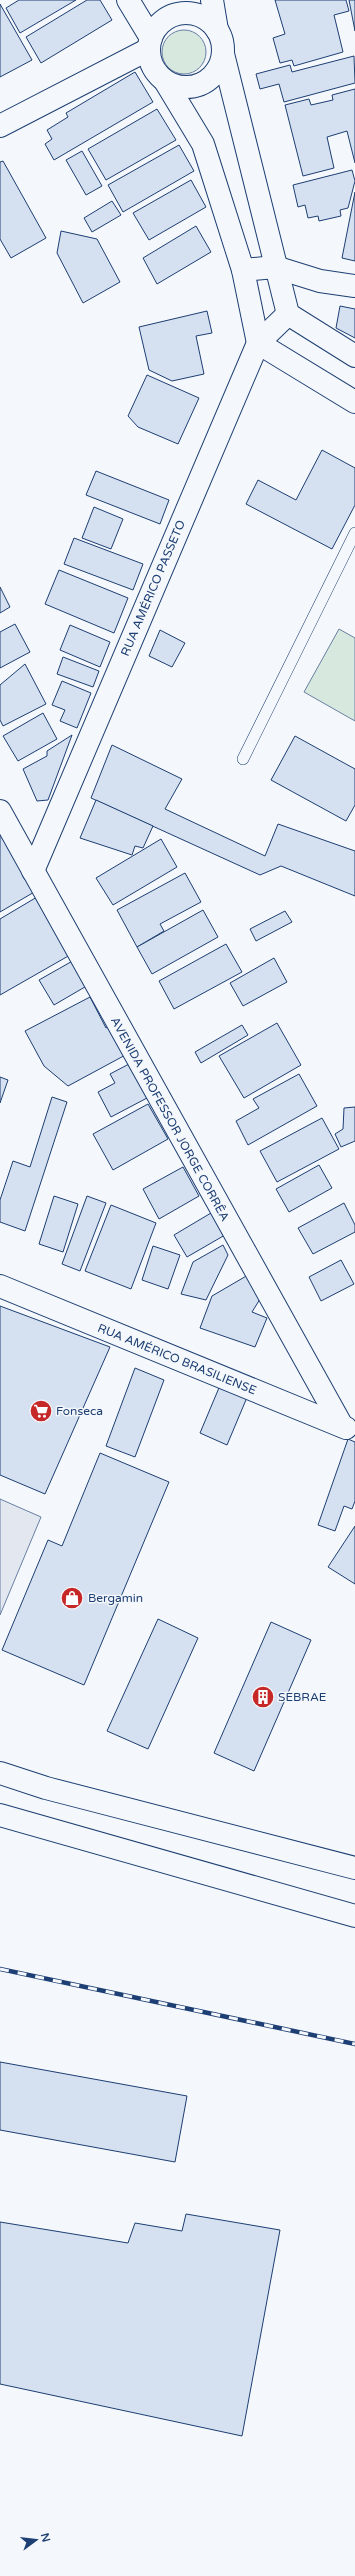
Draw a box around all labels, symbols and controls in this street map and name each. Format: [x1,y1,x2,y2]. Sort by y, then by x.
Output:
street label: RUA AMÉRICO PASSETO [118,518,188,658]
street label: AVENIDA PROFESSOR JORGE CORRÊA [108,1015,232,1224]
street label: RUA AMÉRICO BRASILIENSE [96,1321,259,1397]
supermarket icon: Fonseca [28,1398,54,1424]
place label: Fonseca [56,1404,103,1418]
shop icon: Bergamin [59,1585,85,1611]
place label: Bergamin [88,1591,143,1605]
building icon: SEBRAE [250,1684,276,1710]
place label: SEBRAE [278,1690,327,1704]
north arrow [16,2520,56,2560]
text: N [38,2532,53,2543]

